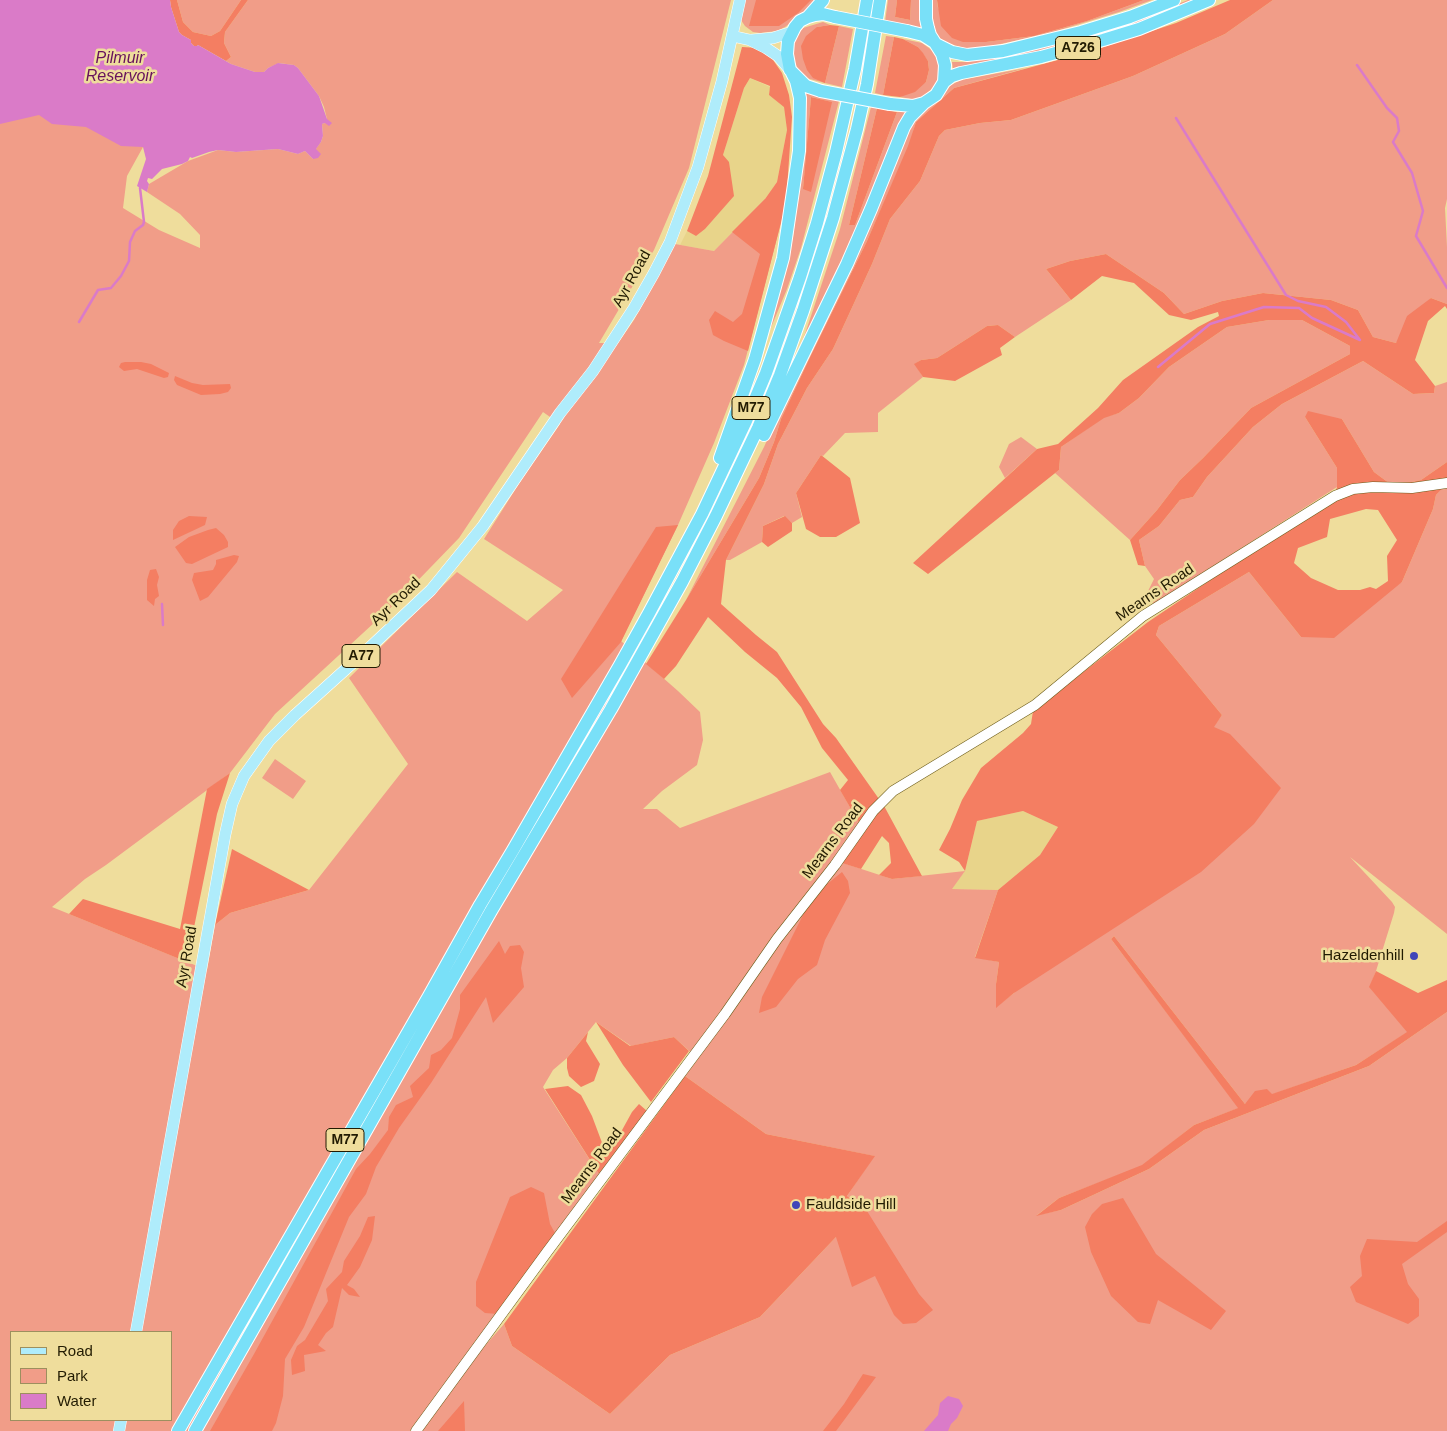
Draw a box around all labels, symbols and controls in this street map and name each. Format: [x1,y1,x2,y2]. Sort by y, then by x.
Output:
road number: A726 [1056,36,1100,59]
water label: Pilmuir Reservoir [86,49,154,87]
street label: Ayr Road [609,247,655,311]
road number: M77 [732,396,770,419]
street label: Mearns Road [1113,560,1197,626]
street label: Ayr Road [367,574,425,630]
road number: A77 [342,644,380,668]
street label: Mearns Road [799,800,867,882]
street label: Ayr Road [173,925,201,989]
place label: Hazeldenhill [1322,947,1404,965]
marker: Hazeldenhill [1408,950,1420,962]
street label: Mearns Road [558,1125,626,1207]
road number: M77 [326,1128,364,1152]
place label: Fauldside Hill [806,1196,896,1214]
marker: Fauldside Hill [790,1199,802,1211]
legend [10,1331,172,1421]
text: Road [57,1342,93,1359]
text: Park [57,1367,88,1384]
text: Water [57,1392,96,1409]

